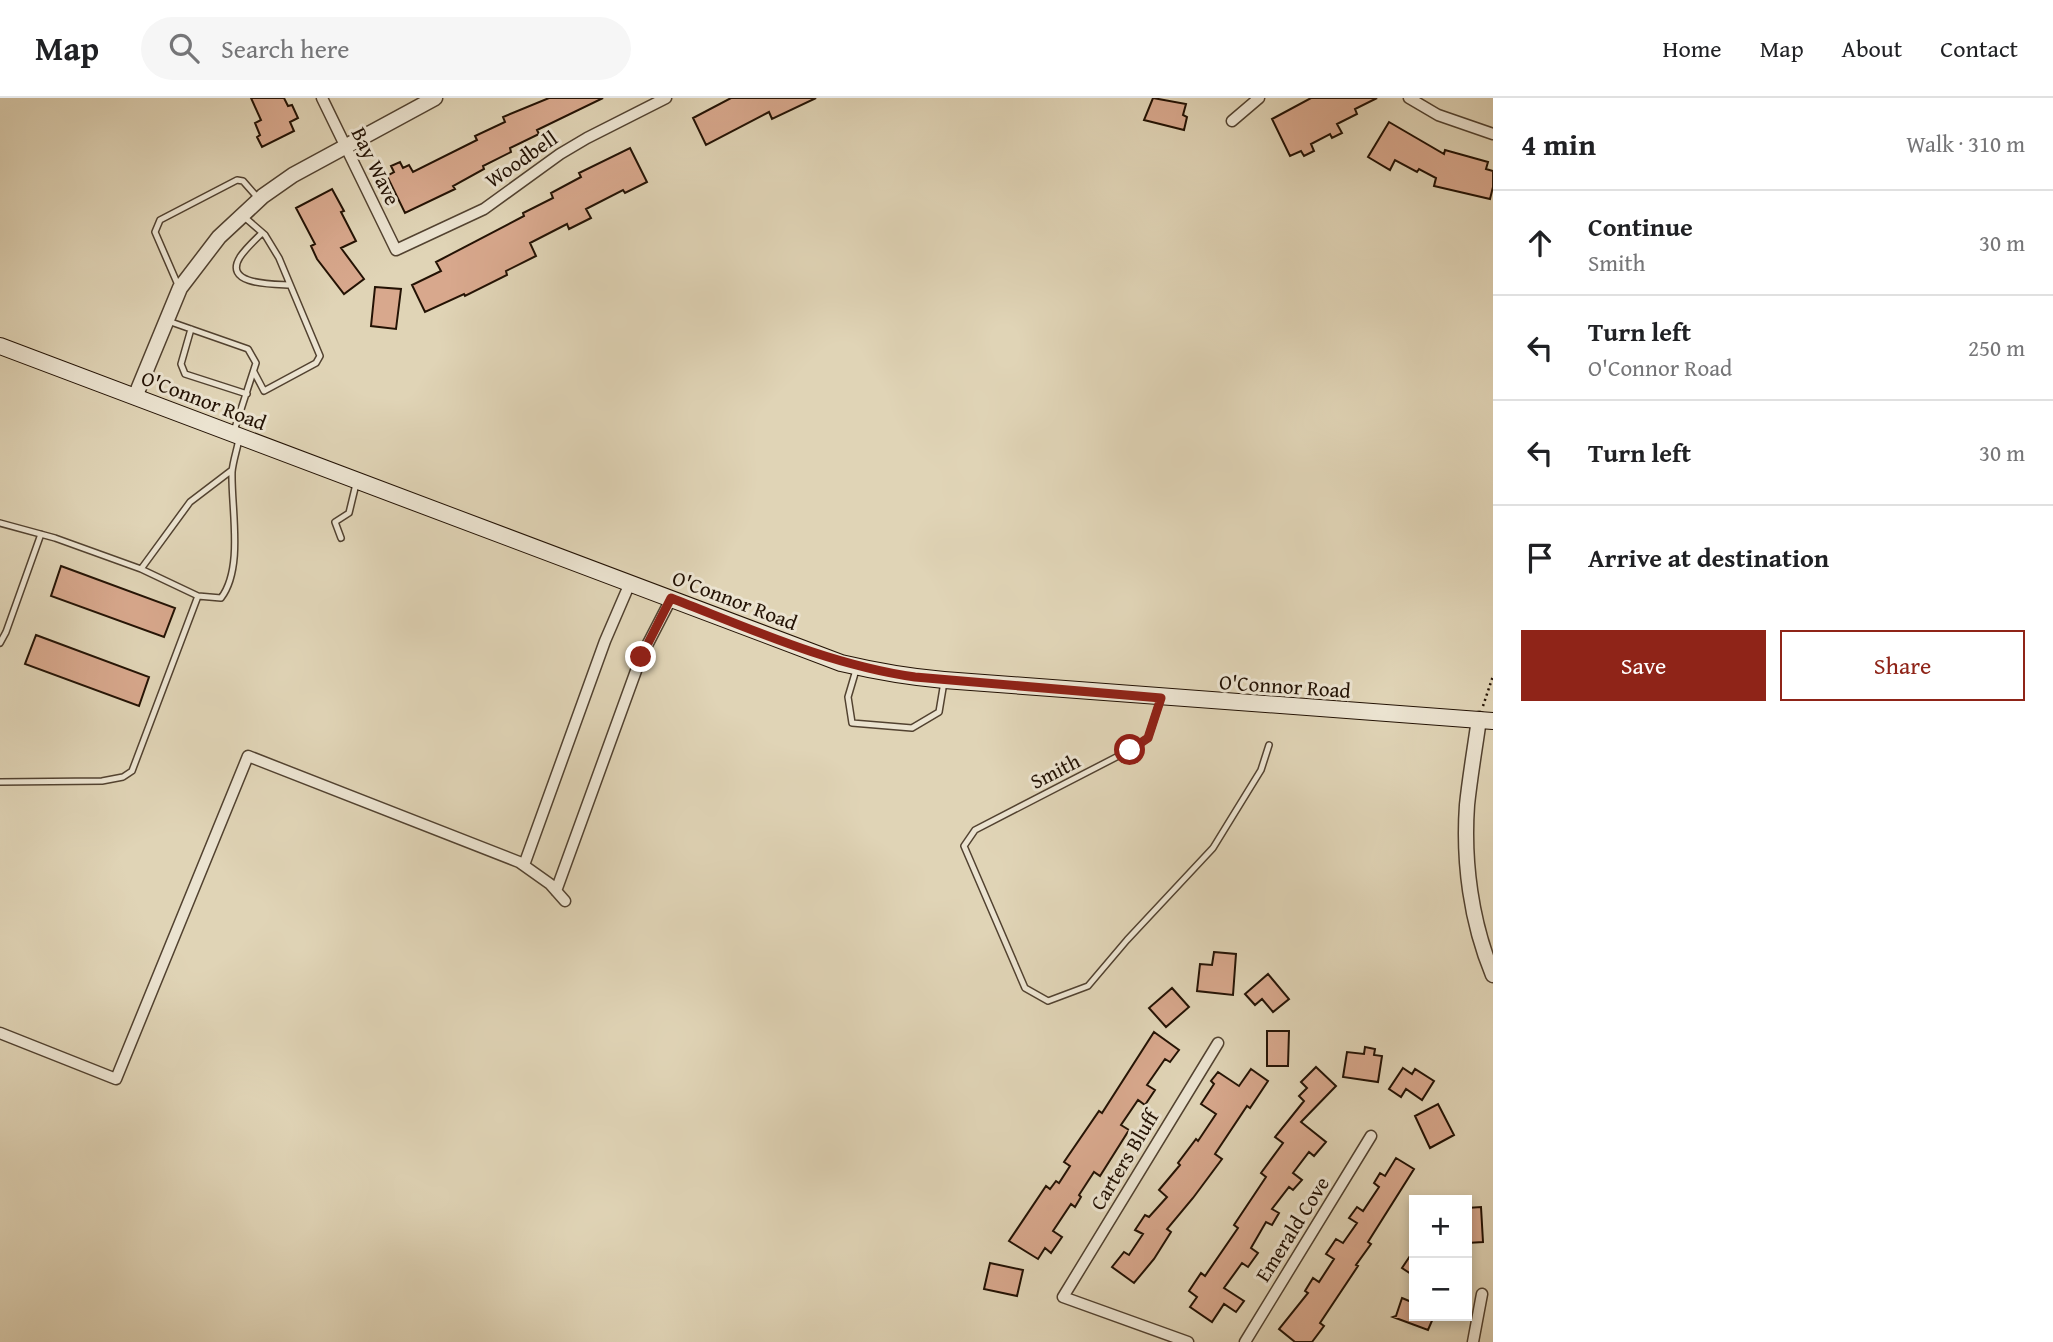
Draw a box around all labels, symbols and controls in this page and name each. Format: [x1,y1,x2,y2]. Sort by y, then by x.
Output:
search box [141,17,631,80]
text: Map [35,24,99,72]
icon: search [165,29,203,67]
text: Search here [221,29,349,68]
text: Home [1663,31,1722,66]
text: Map [1760,31,1804,66]
text: About [1842,31,1902,66]
text: Contact [1940,31,2018,66]
street label: Bay Wave [344,122,408,210]
text: 4 min [1521,122,1596,166]
street label: Woodbell [478,123,564,195]
text: Walk · 310 m [1906,127,2025,160]
text: Continue [1588,207,1693,246]
icon: ahead [1521,224,1559,262]
text: 30 m [1979,226,2025,259]
text: Smith [1588,246,1646,279]
text: Turn left [1588,312,1691,351]
icon: left [1521,329,1559,367]
text: 250 m [1968,331,2025,364]
text: O'Connor Road [1588,351,1732,384]
street label: O'Connor Road [137,362,272,438]
text: Turn left [1588,433,1691,472]
icon: left [1521,434,1559,472]
text: 30 m [1979,436,2025,469]
text: Arrive at destination [1588,538,1829,577]
icon: arrive [1521,539,1559,577]
street label: O'Connor Road [668,562,803,638]
button: Save [1521,630,1766,701]
button: Share [1780,630,2025,701]
route end [625,641,656,672]
street label: O'Connor Road [1218,666,1353,706]
route start [1114,734,1145,765]
street label: Smith [1025,745,1086,797]
street label: Carters Bluff [1082,1102,1167,1216]
street label: Emerald Cove [1247,1170,1337,1288]
map controls [1409,1195,1472,1321]
button: + [1409,1195,1472,1258]
button: − [1409,1258,1472,1321]

